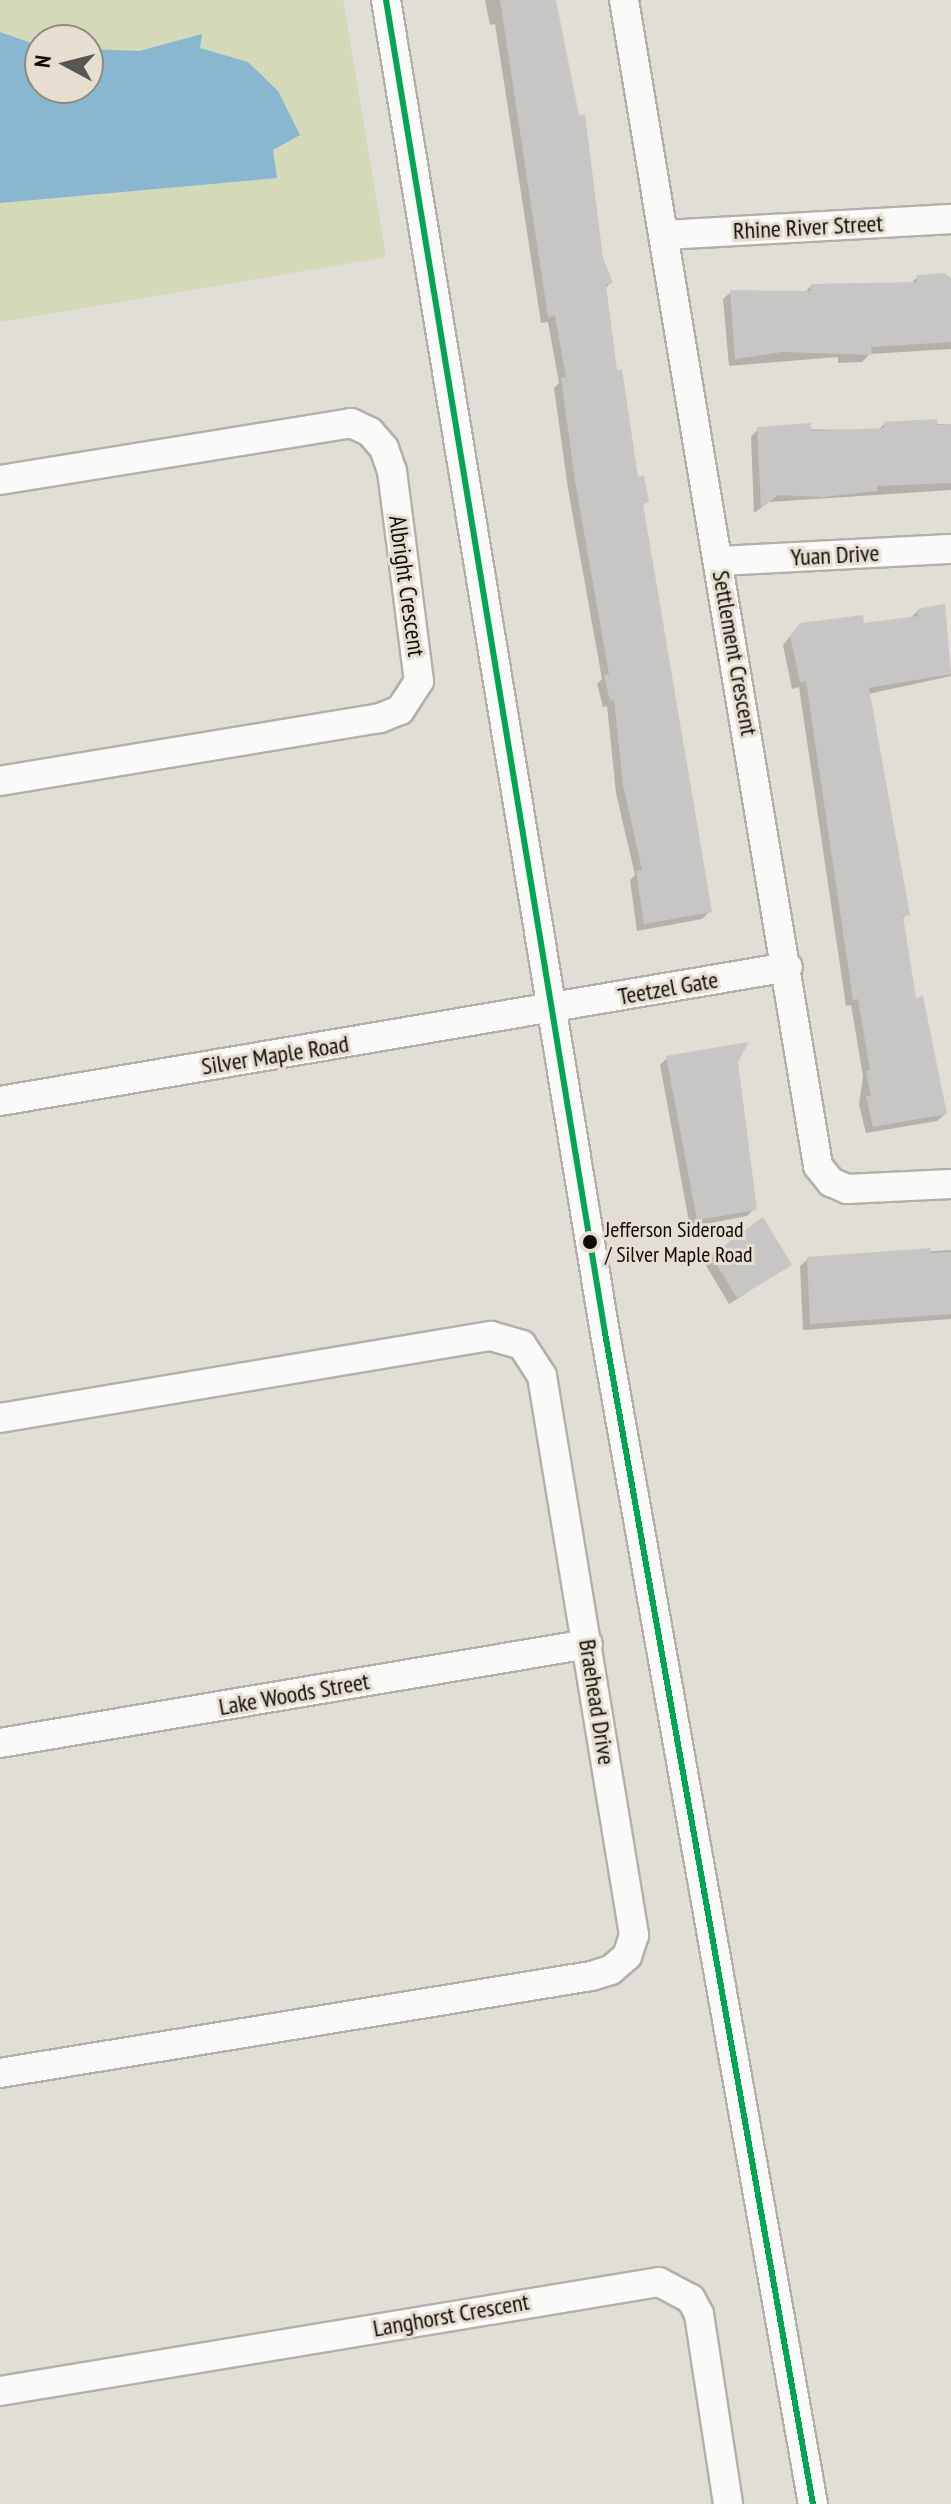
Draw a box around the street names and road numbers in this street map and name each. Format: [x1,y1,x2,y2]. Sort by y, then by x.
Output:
street label: Rhine River Street [732,209,884,245]
street label: Albright Crescent [383,514,431,658]
street label: Yuan Drive [790,538,880,572]
street label: Settlement Crescent [706,568,764,738]
street label: Teetzel Gate [616,965,720,1011]
street label: Silver Maple Road [199,1029,351,1081]
street label: Braehead Drive [573,1637,621,1767]
street label: Lake Woods Street [216,1667,372,1721]
street label: Langhorst Crescent [371,2287,531,2343]

